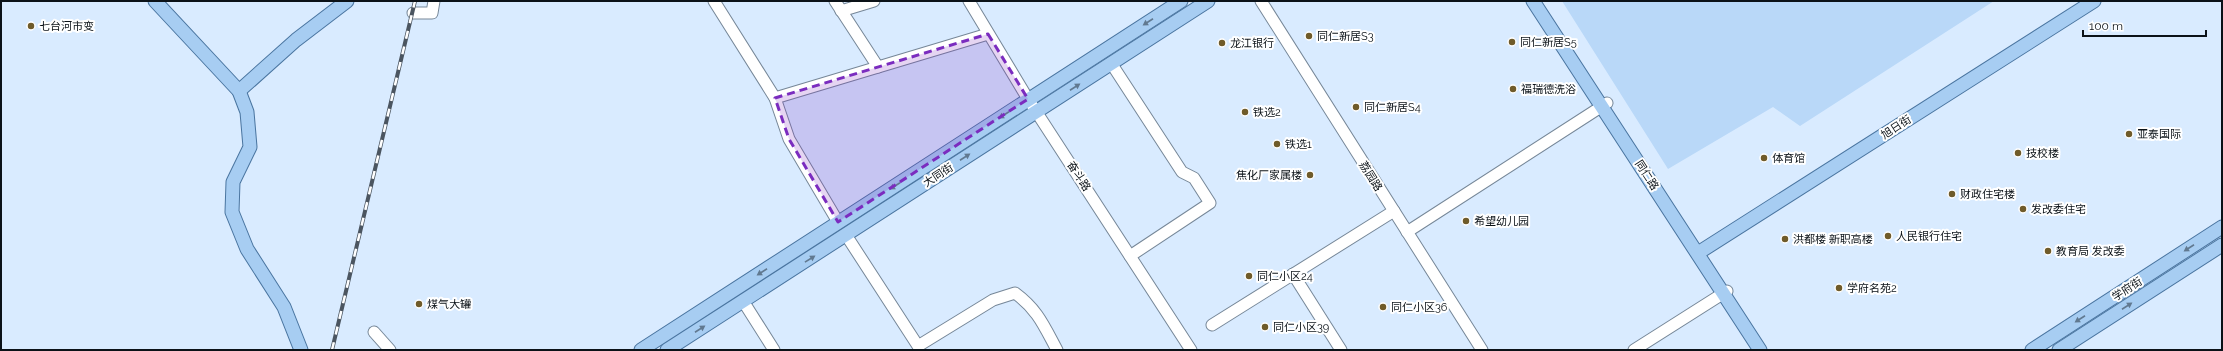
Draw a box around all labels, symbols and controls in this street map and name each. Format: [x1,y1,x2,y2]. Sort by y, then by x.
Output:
scale bar [2083,12,2206,38]
one-way arrow [1143,18,1153,26]
text: 100 m [2089,19,2123,33]
place label: 七台河市变 [39,20,94,33]
marker: 七台河市变 [26,21,36,31]
place label: 同仁新居S3 [1317,30,1374,43]
marker: 同仁新居S3 [1304,31,1314,41]
place label: 同仁新居S5 [1520,36,1577,49]
place label: 龙江银行 [1230,37,1274,50]
marker: 同仁新居S5 [1507,37,1517,47]
marker: 龙江银行 [1217,38,1227,48]
one-way arrow [1069,83,1081,90]
place label: 福瑞德洗浴 [1521,83,1576,96]
marker: 福瑞德洗浴 [1508,84,1518,94]
place label: 同仁新居S4 [1364,101,1421,114]
marker: 同仁新居S4 [1351,102,1361,112]
place label: 铁选2 [1253,106,1281,119]
marker: 铁选2 [1240,107,1250,117]
one-way arrow [998,111,1009,119]
street label: 旭日街 [1879,113,1914,142]
place label: 亚泰国际 [2137,128,2181,141]
marker: 亚泰国际 [2124,129,2134,139]
place label: 铁选1 [1285,138,1312,151]
marker: 铁选1 [1272,139,1282,149]
place label: 技校楼 [2026,147,2059,160]
marker: 技校楼 [2013,148,2023,158]
place label: 体育馆 [1772,152,1805,165]
one-way arrow [960,153,971,161]
marker: 体育馆 [1759,153,1769,163]
street label: 同仁路 [1632,158,1661,193]
street label: 奋斗路 [1064,159,1093,194]
street label: 荔园路 [1356,159,1385,194]
street label: 大同街 [921,161,956,190]
place label: 焦化厂家属楼 [1236,169,1302,182]
marker: 焦化厂家属楼 [1305,170,1315,180]
one-way arrow [890,182,900,190]
place label: 财政住宅楼 [1960,188,2015,201]
marker: 财政住宅楼 [1947,189,1957,199]
place label: 发改委住宅 [2031,203,2086,216]
marker: 发改委住宅 [2018,204,2028,214]
place label: 希望幼儿园 [1474,215,1529,228]
marker: 希望幼儿园 [1461,216,1471,226]
place label: 人民银行住宅 [1896,230,1962,243]
marker: 人民银行住宅 [1883,231,1893,241]
place label: 洪都楼 新职高楼 [1793,233,1873,246]
marker: 洪都楼 新职高楼 [1780,234,1790,244]
place label: 教育局 发改委 [2056,245,2125,258]
one-way arrow [2183,245,2195,252]
marker: 教育局 发改委 [2043,246,2053,256]
one-way arrow [804,255,815,262]
one-way arrow [756,268,768,275]
place label: 同仁小区24 [1257,270,1313,283]
marker: 同仁小区24 [1244,271,1254,281]
street label: 学府街 [2110,275,2145,304]
place label: 学府名苑2 [1847,282,1897,295]
marker: 学府名苑2 [1834,283,1844,293]
place label: 煤气大罐 [427,298,471,311]
marker: 煤气大罐 [414,299,424,309]
place label: 同仁小区36 [1391,301,1448,314]
marker: 同仁小区36 [1378,302,1388,312]
one-way arrow [2122,302,2132,310]
one-way arrow [2075,315,2085,323]
place label: 同仁小区39 [1273,321,1329,334]
marker: 同仁小区39 [1260,322,1270,332]
one-way arrow [695,325,705,333]

